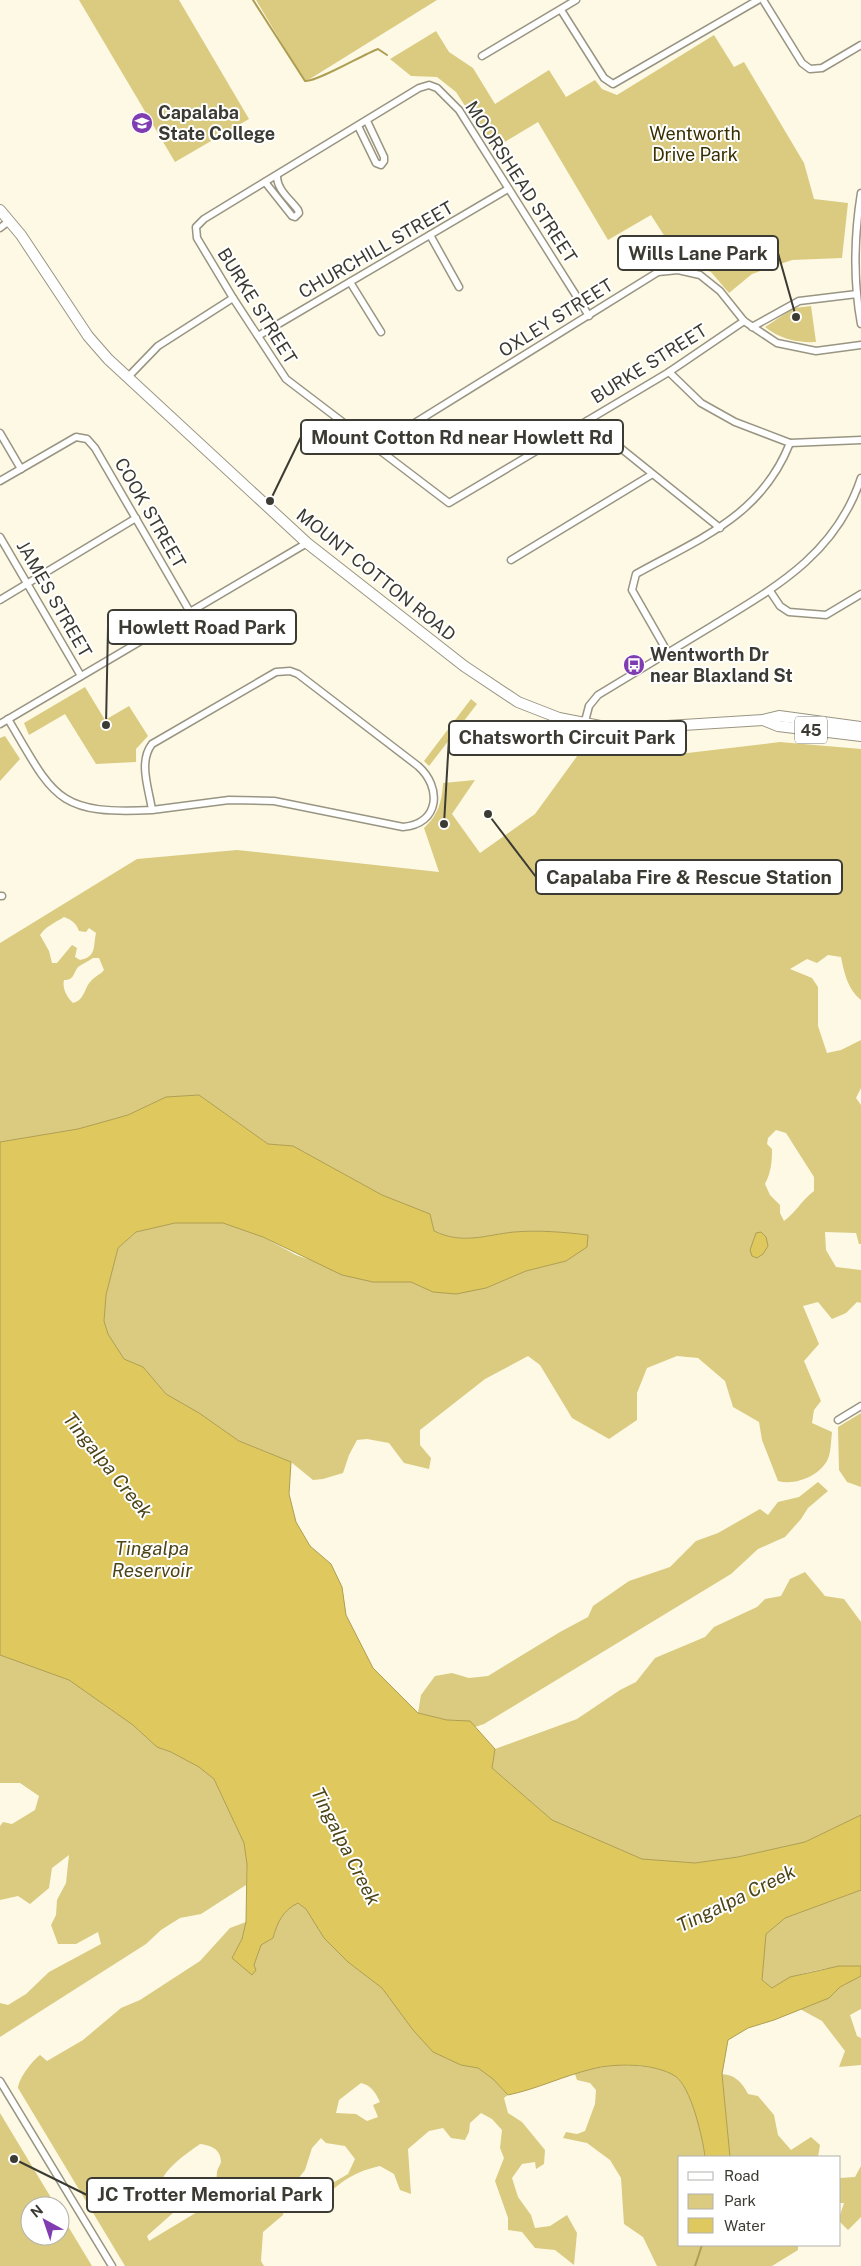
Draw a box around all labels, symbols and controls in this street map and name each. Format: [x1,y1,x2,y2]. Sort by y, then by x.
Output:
street label: MOORSHEAD STREET [461,97,582,267]
place label: Capalaba State College [158,102,275,144]
school or university icon: Capalaba State College [130,111,154,135]
park label: Wentworth Drive Park [649,123,741,165]
street label: CHURCHILL STREET [295,197,457,302]
callout: Wills Lane Park [618,236,778,270]
text: Wills Lane Park [628,242,768,264]
street label: BURKE STREET [213,244,302,368]
street label: OXLEY STREET [495,274,617,361]
street label: BURKE STREET [587,319,711,408]
callout: Mount Cotton Rd near Howlett Rd [301,420,623,454]
text: Mount Cotton Rd near Howlett Rd [311,426,613,448]
street label: COOK STREET [110,454,191,572]
street label: MOUNT COTTON ROAD [293,504,460,645]
street label: JAMES STREET [13,537,96,661]
callout: Howlett Road Park [108,610,296,644]
text: Howlett Road Park [118,616,286,638]
place label: Wentworth Dr near Blaxland St [650,644,793,686]
bus stop icon: Wentworth Dr near Blaxland St [622,653,646,677]
road number: 45 [795,716,827,744]
callout: Chatsworth Circuit Park [449,721,686,755]
text: Chatsworth Circuit Park [458,726,676,748]
callout: Capalaba Fire & Rescue Station [536,860,842,894]
text: Capalaba Fire & Rescue Station [546,866,832,888]
water label: Tingalpa Creek [59,1408,158,1523]
water label: Tingalpa Reservoir [112,1537,193,1581]
water label: Tingalpa Creek [307,1784,385,1909]
water label: Tingalpa Creek [673,1860,799,1936]
legend [678,2156,841,2246]
text: Road [724,2167,760,2184]
callout: JC Trotter Memorial Park [87,2178,333,2212]
text: JC Trotter Memorial Park [97,2183,323,2205]
text: Park [724,2192,756,2209]
north arrow [20,2196,70,2246]
text: N [27,2201,46,2221]
text: Water [724,2217,766,2234]

